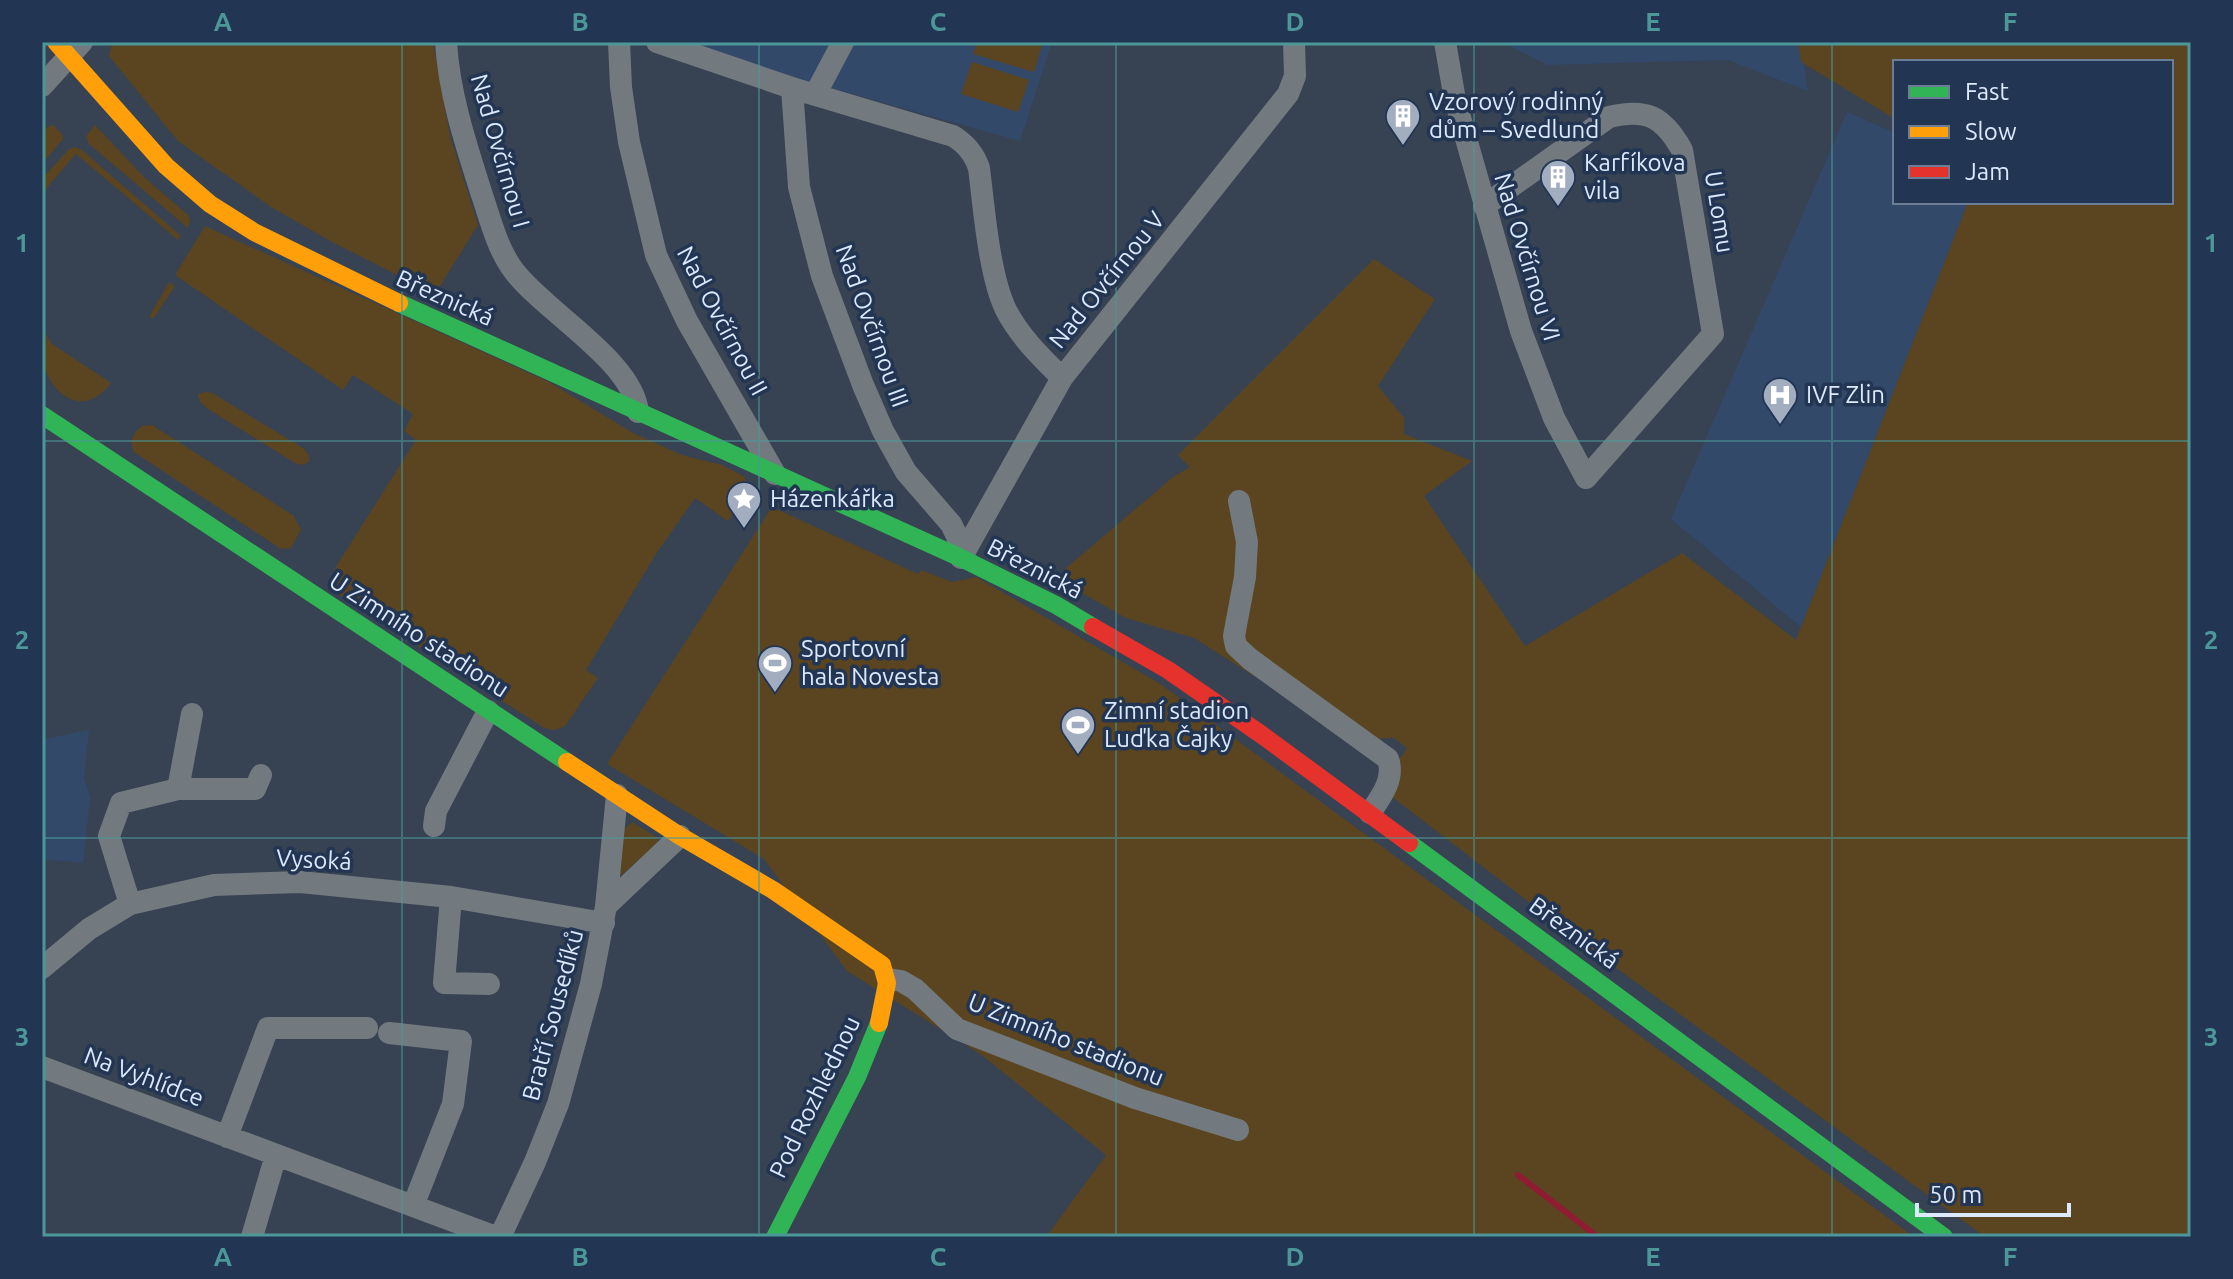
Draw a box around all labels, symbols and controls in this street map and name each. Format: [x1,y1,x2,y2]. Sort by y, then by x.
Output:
text: A [214,7,233,36]
text: B [571,7,589,36]
text: C [930,7,947,36]
text: D [1286,7,1304,36]
text: E [1645,7,1661,36]
text: F [2003,7,2017,36]
legend [1893,60,2173,204]
street label: Nad Ovčírnou I [466,71,535,231]
text: Fast [1965,78,2009,105]
place label: Vzorový rodinný dům – Svedlund [1429,88,1604,143]
building icon: Vzorový rodinný dům – Svedlund [1384,97,1422,147]
text: Slow [1965,118,2017,145]
place label: Karfíkova vila [1584,149,1686,204]
building icon: Karfíkova vila [1539,158,1577,208]
text: Jam [1965,158,2010,185]
street label: U Lomu [1700,169,1739,255]
street label: Nad Ovčírnou VI [1489,170,1566,344]
street label: Nad Ovčírnou V [1043,206,1170,353]
text: 1 [15,228,29,257]
text: 1 [2204,228,2218,257]
street label: Nad Ovčírnou III [831,241,914,411]
street label: Nad Ovčírnou II [672,242,773,400]
street label: Březnická [392,264,498,331]
hospital icon: IVF Zlin [1761,376,1799,426]
place label: IVF Zlin [1806,381,1885,408]
place icon: Házenkářka [725,480,763,530]
place label: Házenkářka [770,485,895,512]
street label: Březnická [983,533,1088,604]
street label: U Zimního stadionu [324,566,514,703]
text: 2 [15,625,29,654]
text: 2 [2204,625,2218,654]
place label: Sportovní hala Novesta [801,635,939,690]
sports icon: Sportovní hala Novesta [756,644,794,694]
place label: Zimní stadion Luďka Čajky [1104,697,1249,752]
sports icon: Zimní stadion Luďka Čajky [1059,706,1097,756]
street label: Vysoká [276,844,353,875]
street label: Březnická [1524,891,1624,974]
street label: Bratří Sousedíků [517,926,588,1103]
street label: U Zimního stadionu [964,988,1168,1091]
street label: Pod Rozhlednou [764,1012,865,1182]
text: 3 [15,1022,29,1051]
text: 3 [2204,1022,2218,1051]
street label: Na Vyhlídce [81,1041,208,1112]
scale bar [1917,1167,2069,1217]
text: 50 m [1929,1181,1982,1208]
text: A [214,1242,233,1271]
text: B [571,1242,589,1271]
text: C [930,1242,947,1271]
text: D [1286,1242,1304,1271]
text: E [1645,1242,1661,1271]
text: F [2003,1242,2017,1271]

